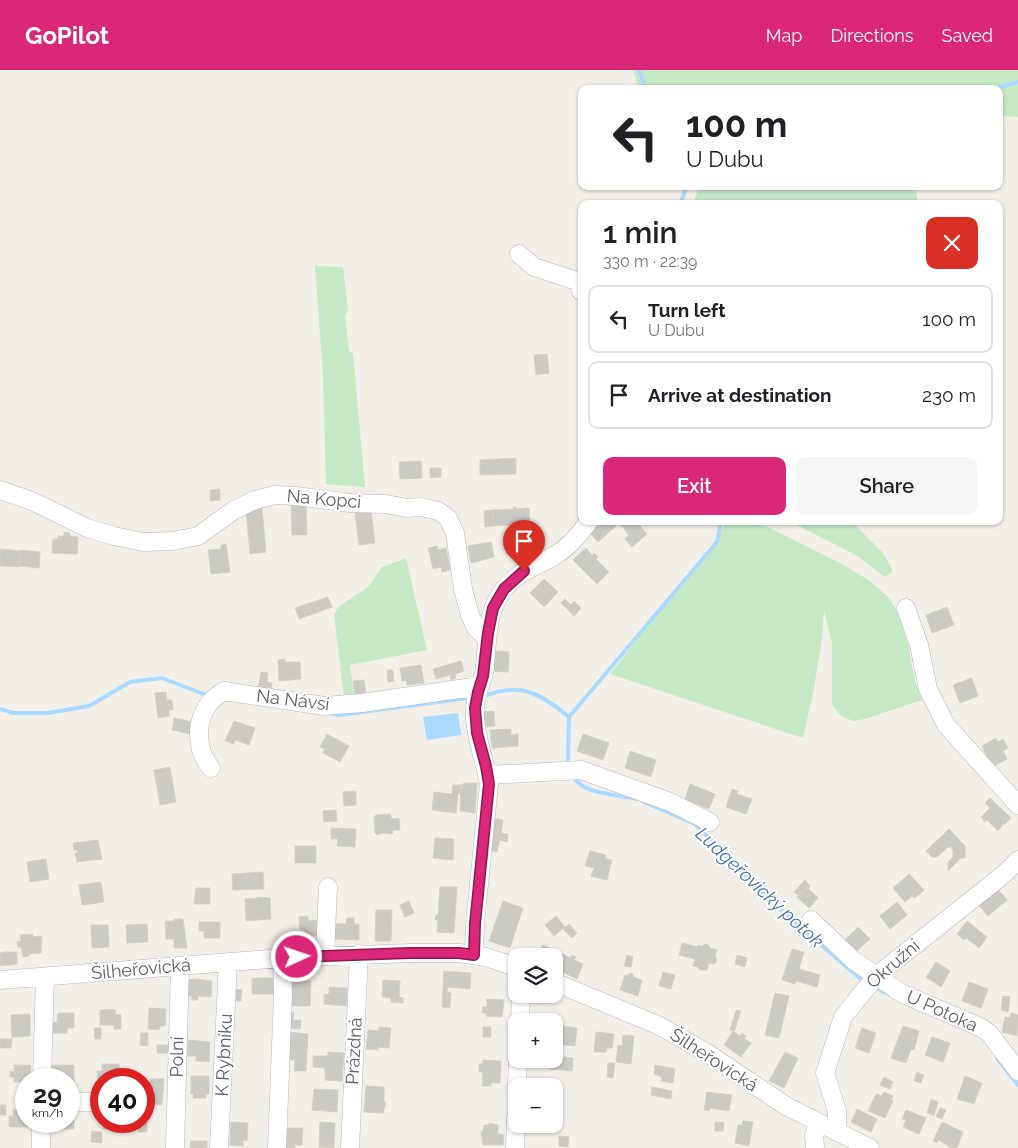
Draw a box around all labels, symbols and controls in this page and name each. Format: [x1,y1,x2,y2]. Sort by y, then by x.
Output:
text: GoPilot [25,21,109,50]
text: Map [766,25,802,46]
text: Directions [830,25,914,46]
text: Saved [942,25,993,46]
text: 100 m [686,104,787,145]
icon: left [603,105,668,170]
text: U Dubu [686,146,764,172]
text: 1 min [603,215,678,250]
button: close [926,217,978,269]
text: 330 m · 22:39 [603,252,697,271]
text: Turn left [648,299,725,321]
icon: left [605,305,633,333]
text: 100 m [922,308,976,330]
text: U Dubu [648,321,704,340]
icon: arrive [605,381,633,409]
text: Arrive at destination [648,384,832,406]
text: 230 m [922,384,976,406]
button: Exit [603,457,786,515]
button: Share [796,457,978,515]
street label: Na Kopci [286,485,362,512]
pin [503,520,545,571]
icon: arrive [510,527,538,555]
street label: Na Návsi [255,685,331,714]
water label: Ludgeřovický potok [692,822,828,952]
position arrow [270,930,322,982]
street label: Okružní [862,935,924,992]
map controls [508,948,563,1133]
button: layers [508,948,563,1003]
street label: Šilheřovická [90,953,192,983]
street label: U Potoka [903,986,981,1036]
street label: K Rybníku [211,1013,236,1097]
button: + [508,1013,563,1068]
street label: Prázdná [341,1017,366,1085]
street label: Šilheřovická [667,1023,762,1096]
street label: Polní [166,1036,187,1078]
speed limit sign: 40 [90,1068,155,1133]
button: − [508,1078,563,1133]
text: 29 [33,1079,62,1109]
text: km/h [32,1106,63,1120]

